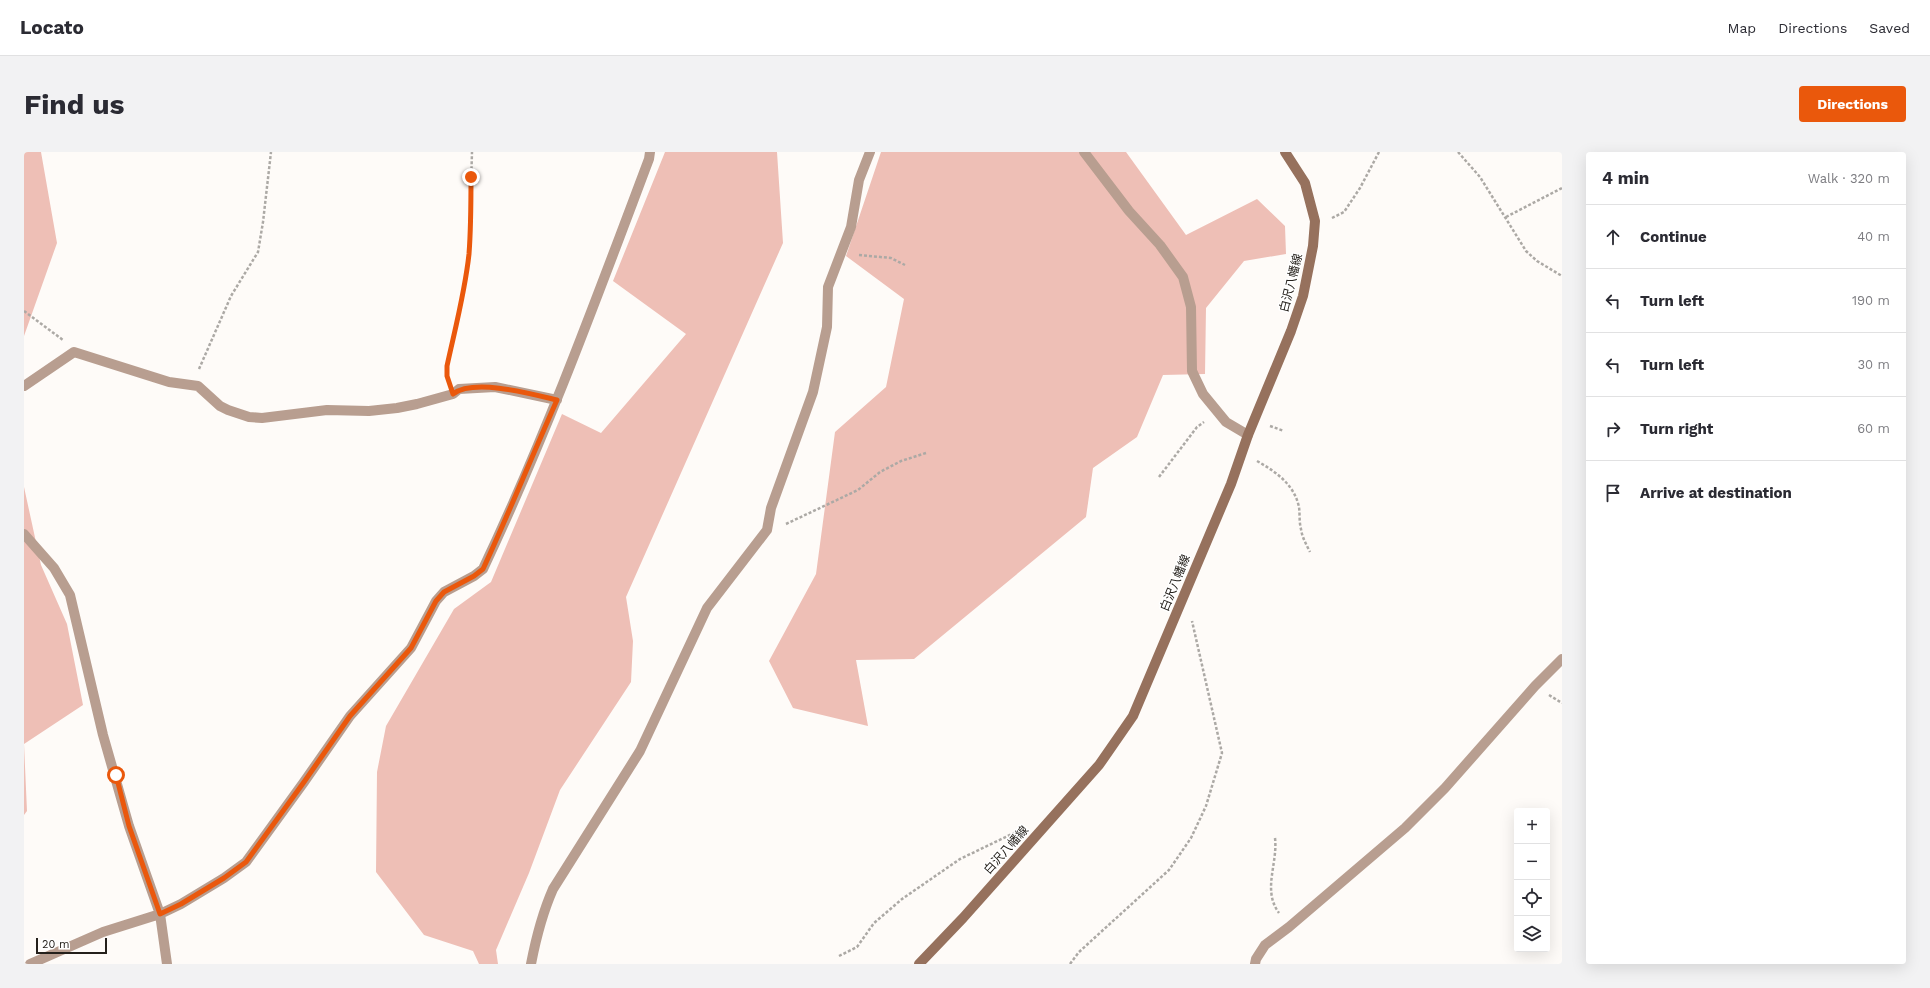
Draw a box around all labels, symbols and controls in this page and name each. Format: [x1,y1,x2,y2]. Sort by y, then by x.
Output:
text: Locato [20,16,84,39]
text: Map [1728,20,1756,36]
text: Directions [1778,20,1847,36]
text: Saved [1869,20,1910,36]
button: Directions [1799,86,1906,122]
text: Find us [24,88,124,121]
route end [462,168,480,186]
text: 4 min [1602,168,1649,188]
text: Walk · 320 m [1808,171,1890,186]
icon: ahead [1602,226,1624,248]
text: Continue [1640,228,1707,246]
text: 40 m [1857,229,1890,244]
street label: 白沢八幡線 [1277,252,1305,314]
icon: left [1602,290,1624,312]
text: Turn left [1640,292,1704,310]
text: 190 m [1852,293,1890,308]
icon: left [1602,354,1624,376]
text: Turn left [1640,356,1704,374]
text: 30 m [1858,357,1890,372]
icon: right [1602,418,1624,440]
text: Turn right [1640,420,1713,438]
text: 60 m [1857,421,1890,436]
icon: arrive [1602,482,1624,504]
text: Arrive at destination [1640,484,1792,502]
street label: 白沢八幡線 [1157,553,1193,613]
route start [107,766,125,784]
map controls [1514,808,1550,952]
button: + [1514,808,1550,844]
street label: 白沢八幡線 [981,823,1031,877]
button: − [1514,844,1550,880]
button: locate [1514,880,1550,916]
button: layers [1514,916,1550,952]
scale bar [36,936,107,955]
text: 20 m [42,938,70,951]

